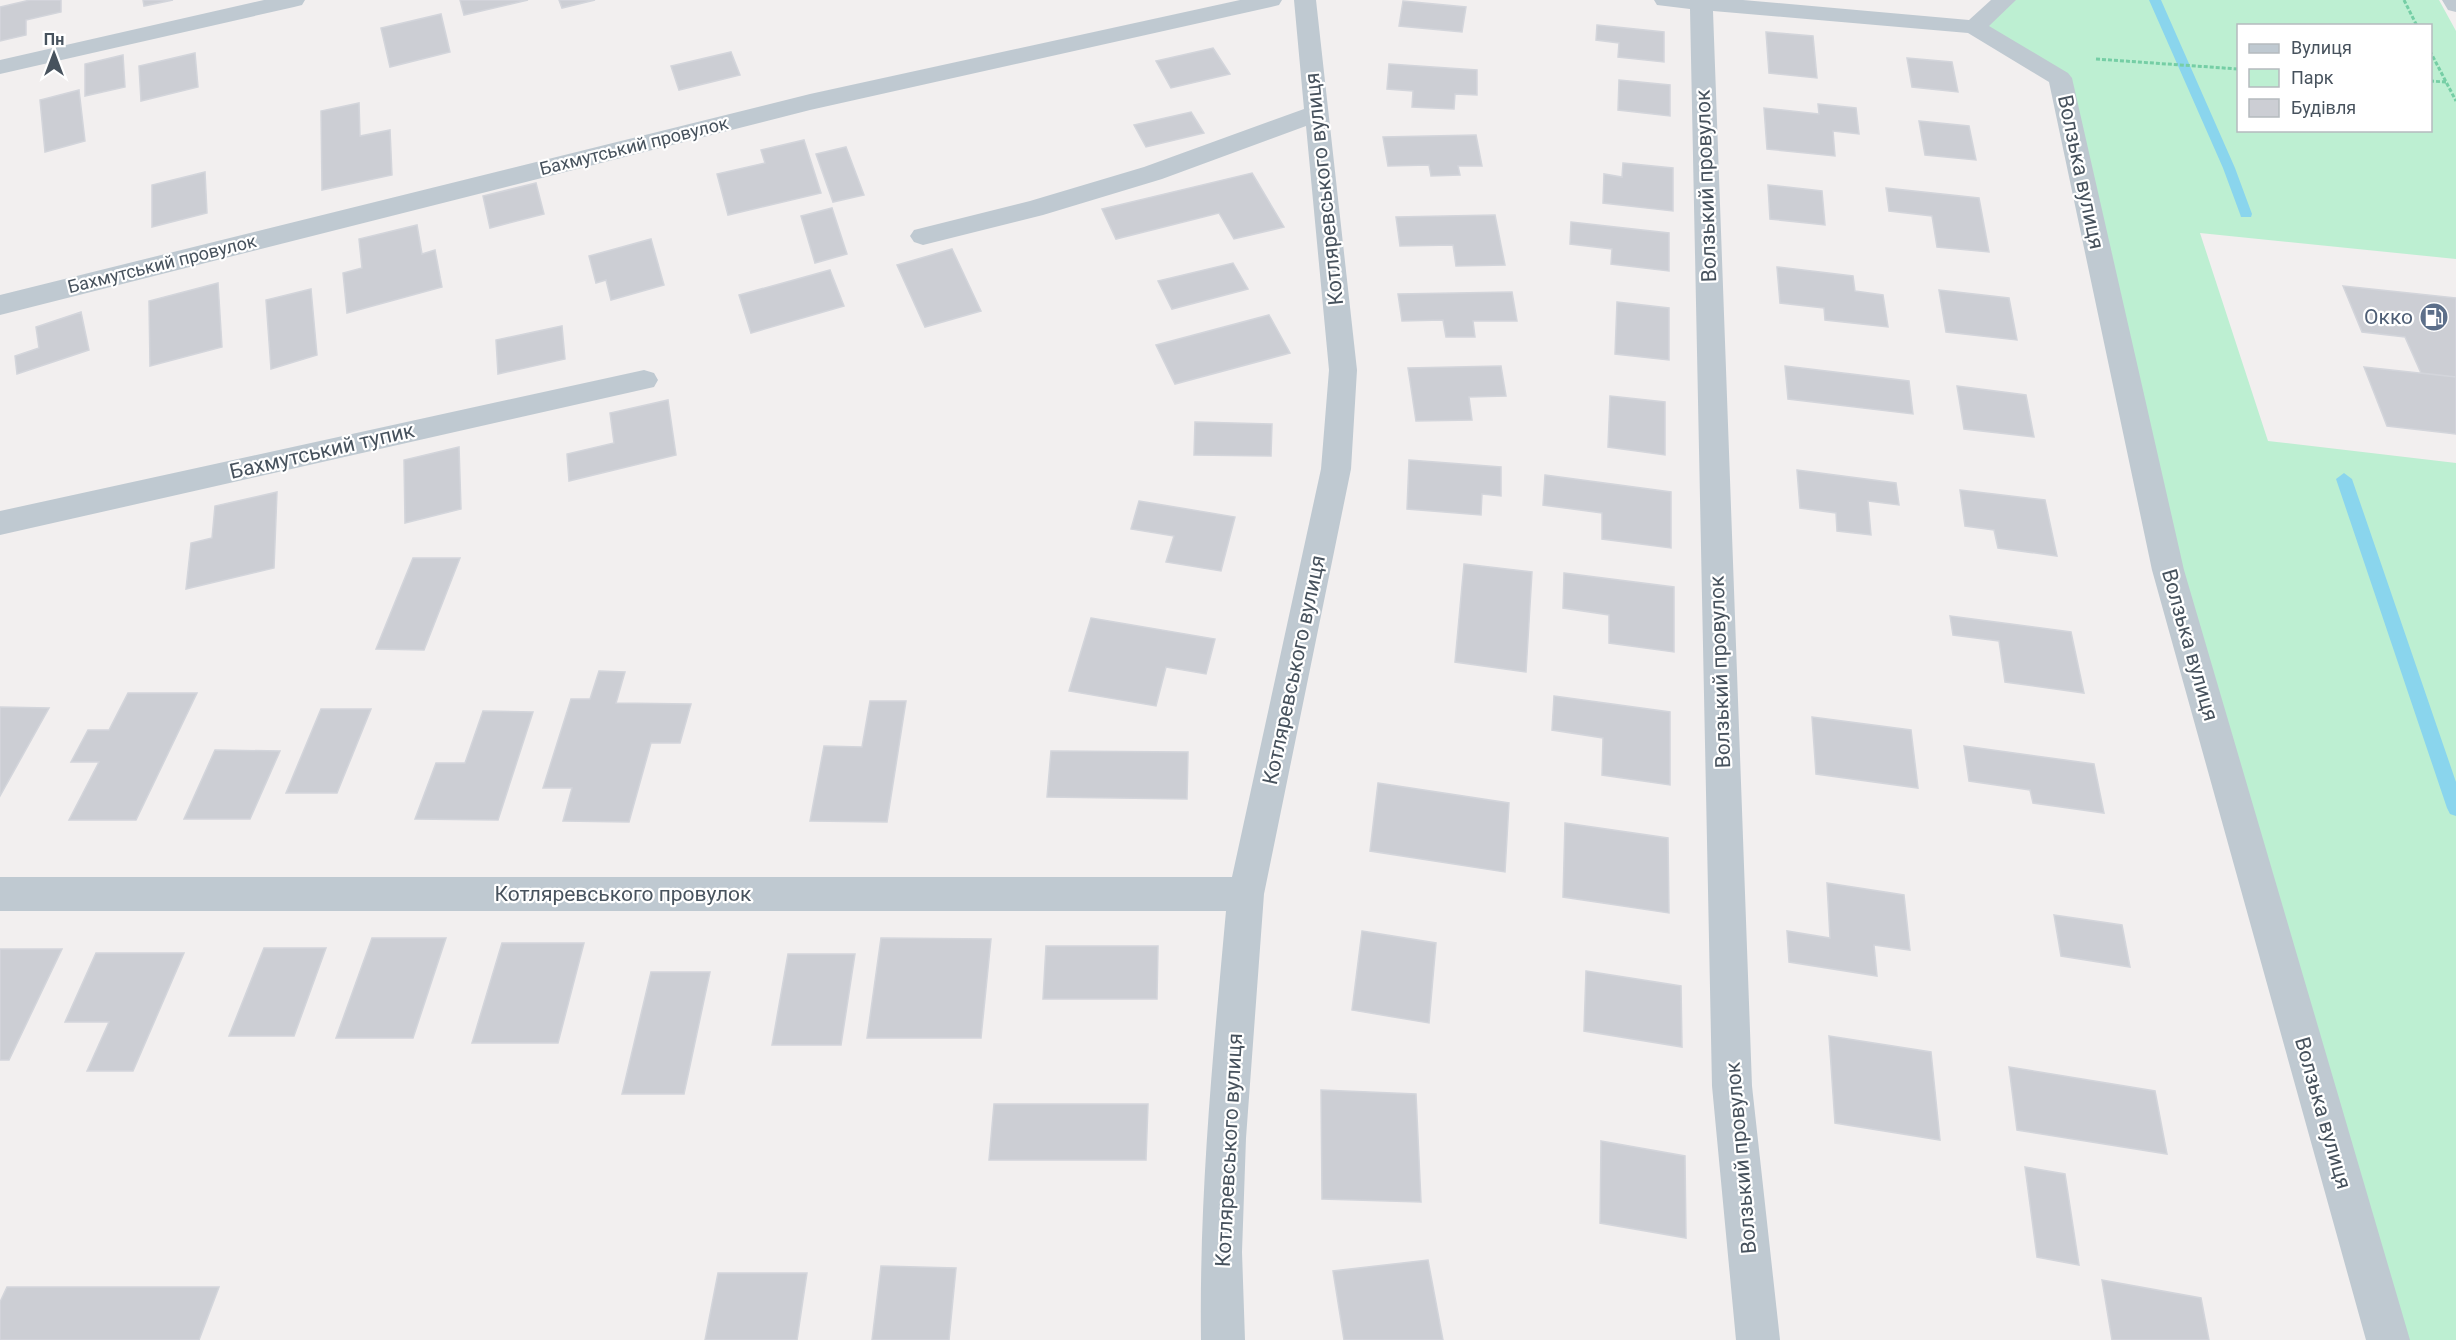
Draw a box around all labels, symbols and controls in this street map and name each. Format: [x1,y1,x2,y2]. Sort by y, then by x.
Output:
north arrow [24,24,84,84]
legend [2237,24,2432,132]
text: Пн [44,30,64,49]
text: Вулиця [2291,37,2352,58]
text: Парк [2291,67,2334,88]
street label: Котляревського вулиця [1300,71,1348,307]
street label: Волзький провулок [1691,89,1721,283]
street label: Волзька вулиця [2053,93,2109,251]
text: Будівля [2291,97,2356,118]
street label: Бахмутський провулок [537,112,731,179]
street label: Бахмутський провулок [65,230,259,297]
fuel station icon: Окко [2418,301,2450,333]
place label: Окко [2364,305,2413,329]
street label: Бахмутський тупик [227,418,417,484]
street label: Котляревського вулиця [1258,553,1330,787]
street label: Волзька вулиця [2157,566,2223,724]
street label: Волзький провулок [1705,575,1735,769]
street label: Котляревського провулок [495,882,752,906]
street label: Котляревського вулиця [1211,1033,1247,1267]
street label: Волзька вулиця [2290,1034,2356,1192]
street label: Волзький провулок [1721,1060,1761,1255]

